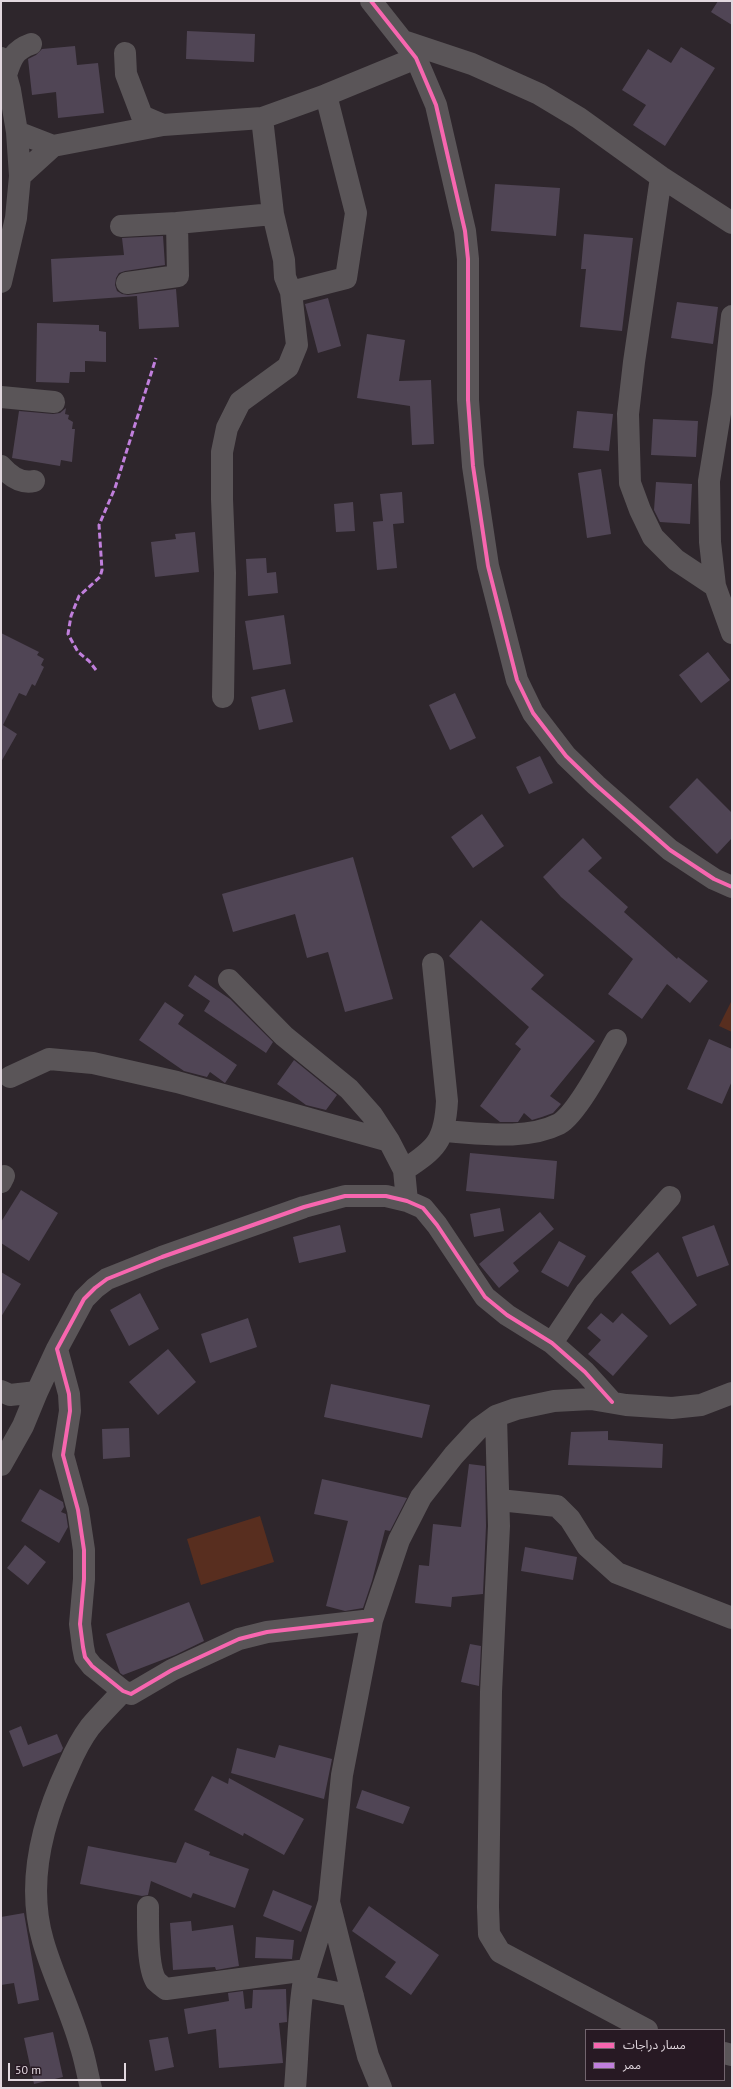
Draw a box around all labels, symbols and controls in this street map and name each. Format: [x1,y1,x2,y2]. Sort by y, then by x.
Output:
legend [585,2029,725,2081]
text: مسار دراجات [623,2037,686,2052]
scale bar [10,2055,128,2081]
text: ممر [623,2057,641,2072]
text: 50 m [15,2062,41,2077]

